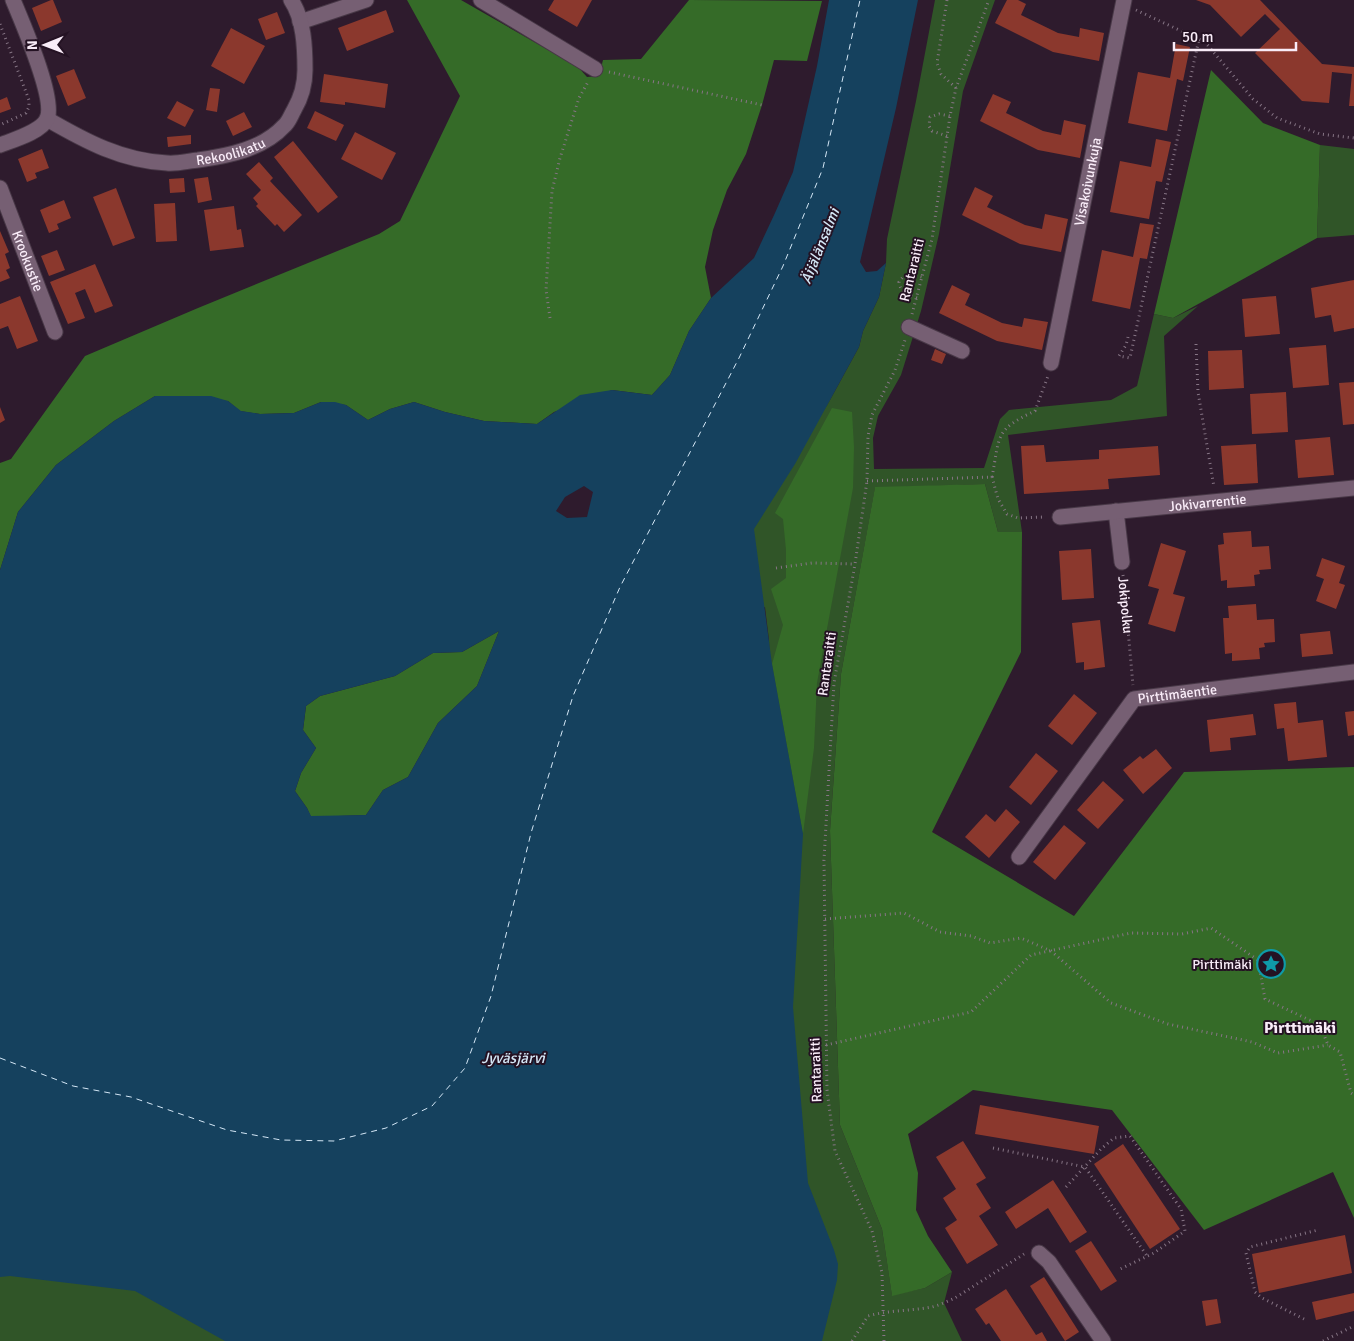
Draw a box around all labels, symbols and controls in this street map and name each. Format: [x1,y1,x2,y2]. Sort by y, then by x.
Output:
north arrow [20,20,70,70]
scale bar [1174,20,1296,52]
text: 50 m [1182,28,1213,46]
text: N [24,40,41,50]
street label: Rekoolikatu [195,134,268,169]
street label: Visakoivunkuja [1070,136,1105,227]
water label: Äijälänsalmi [797,204,844,286]
street label: Krookustie [8,228,47,294]
street label: Rantaraitti [896,237,928,303]
street label: Jokivarrentie [1168,490,1247,515]
street label: Jokipolku [1115,575,1137,634]
street label: Rantaraitti [814,631,840,697]
street label: Pirttimäentie [1137,680,1218,707]
place icon: Pirttimäki [1256,949,1286,979]
place label: Pirttimäki [1192,956,1252,973]
district label: Pirttimäki [1264,1018,1336,1038]
street label: Rantaraitti [806,1037,826,1103]
water label: Jyväsjärvi [481,1049,546,1067]

